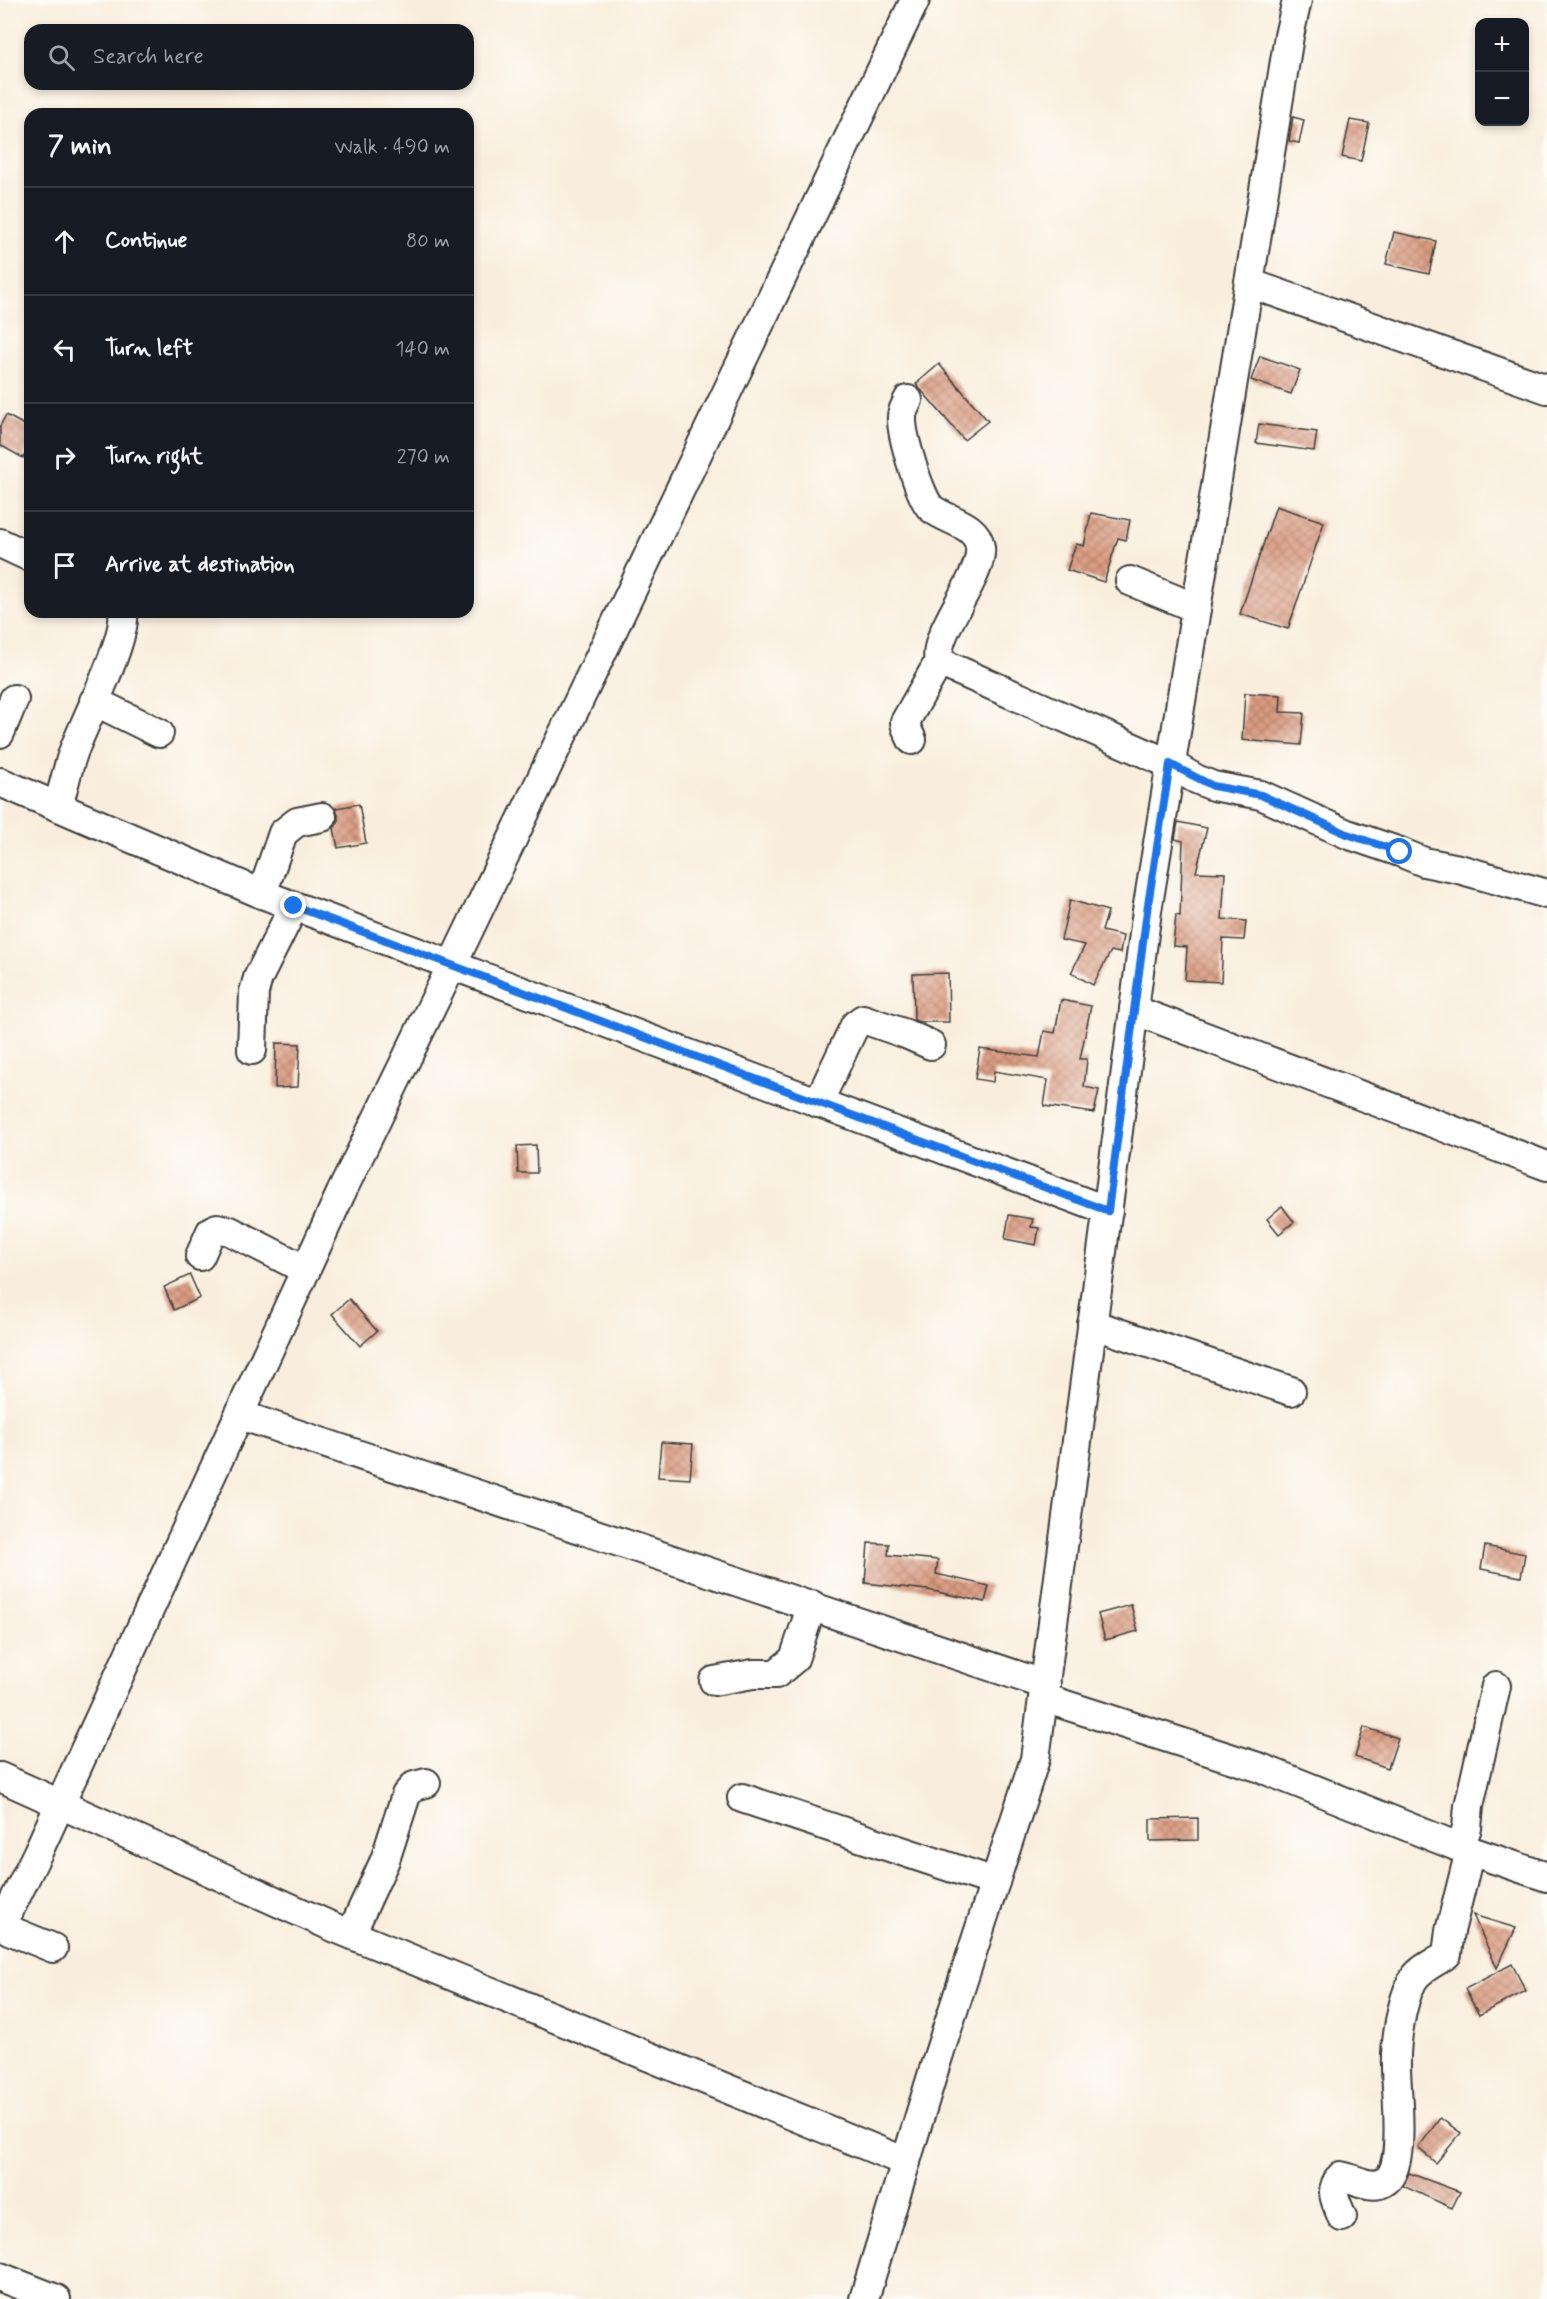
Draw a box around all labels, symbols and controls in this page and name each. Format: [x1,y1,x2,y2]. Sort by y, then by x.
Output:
map controls [1475,18,1529,126]
button: + [1475,18,1529,72]
search box [24,24,474,90]
icon: search [45,41,78,74]
text: Search here [93,43,204,71]
button: − [1475,72,1529,126]
text: 7 min [48,130,112,164]
text: Walk · 490 m [335,134,450,161]
icon: ahead [48,225,81,258]
text: Continue [105,227,187,255]
text: 80 m [406,228,450,255]
icon: left [48,333,81,366]
text: Turn left [105,335,193,363]
text: 140 m [396,336,450,363]
icon: right [48,441,81,474]
text: Turn right [105,443,203,471]
text: 270 m [397,444,450,471]
icon: arrive [48,549,81,582]
text: Arrive at destination [105,551,295,579]
route start [1386,838,1412,864]
route end [280,892,306,918]

